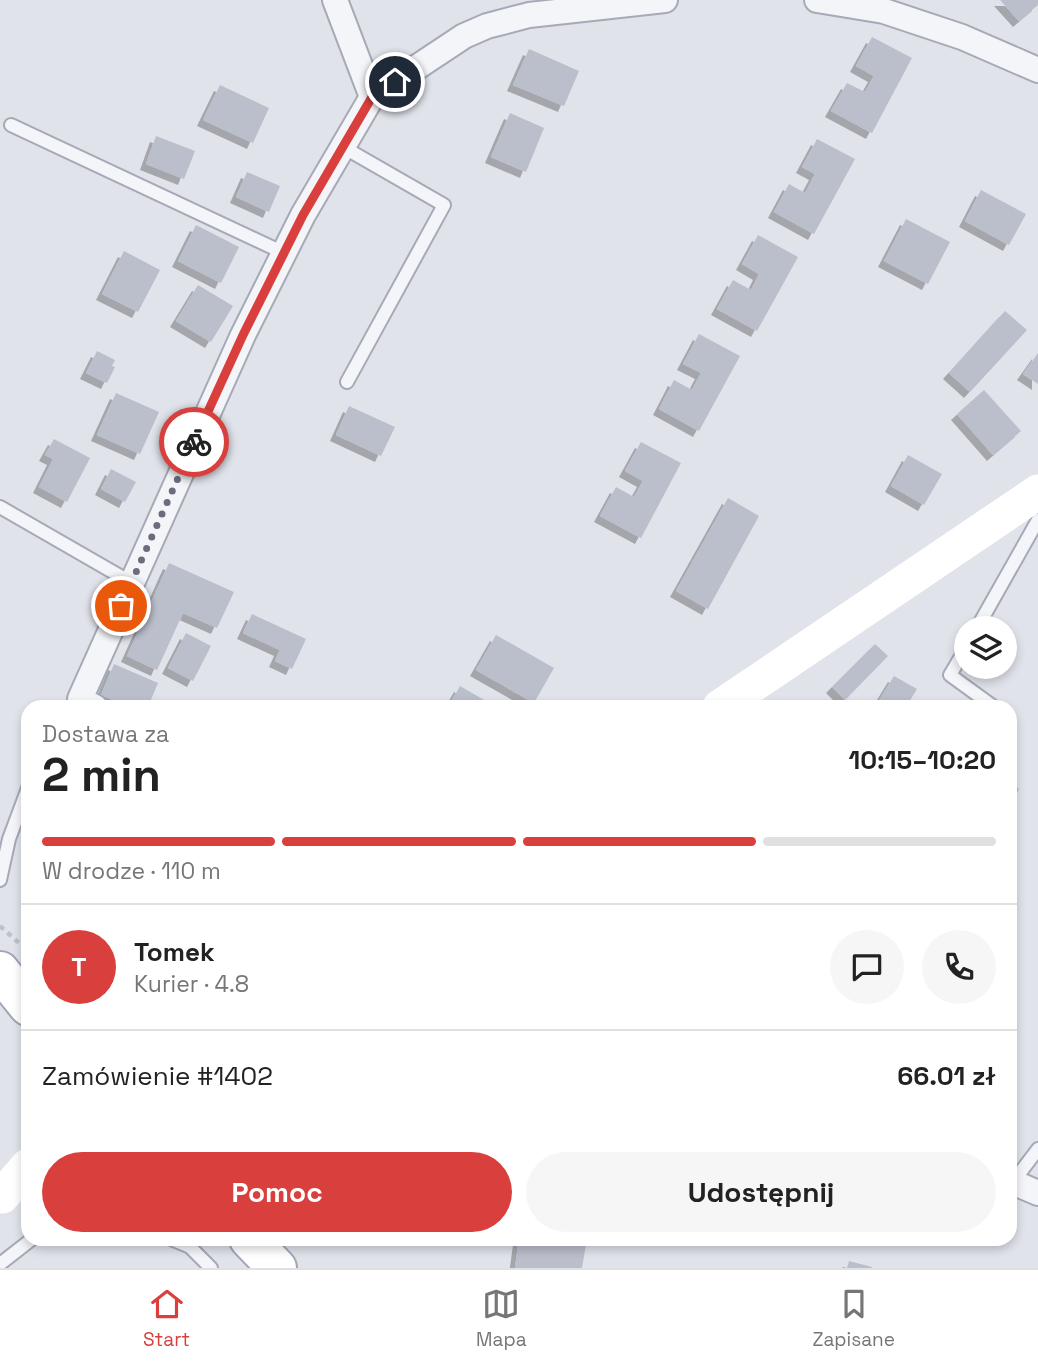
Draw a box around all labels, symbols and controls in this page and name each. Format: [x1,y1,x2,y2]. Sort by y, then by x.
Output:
pin [365,52,425,112]
icon: home [376,63,414,101]
courier [159,407,229,477]
icon: bike [175,423,213,461]
pin [91,576,151,636]
icon: bag [102,587,140,625]
map controls [954,616,1017,679]
button: layers [954,616,1017,679]
text: Dostawa za [42,719,169,749]
text: 10:15–10:20 [848,743,996,777]
text: 2 min [42,746,161,804]
text: W drodze · 110 m [42,856,221,886]
button: chat [830,930,904,1004]
button: phone [922,930,996,1004]
text: Tomek [134,935,215,969]
text: T [71,950,87,984]
text: Kurier · 4.8 [134,969,249,999]
text: Zamówienie #1402 [42,1059,273,1093]
text: 66.01 zł [897,1059,996,1093]
button: Pomoc [42,1152,512,1232]
button: Udostępnij [526,1152,996,1232]
tab: Start [143,1285,190,1352]
tab: Mapa [476,1285,527,1352]
tab: Zapisane [812,1285,895,1352]

